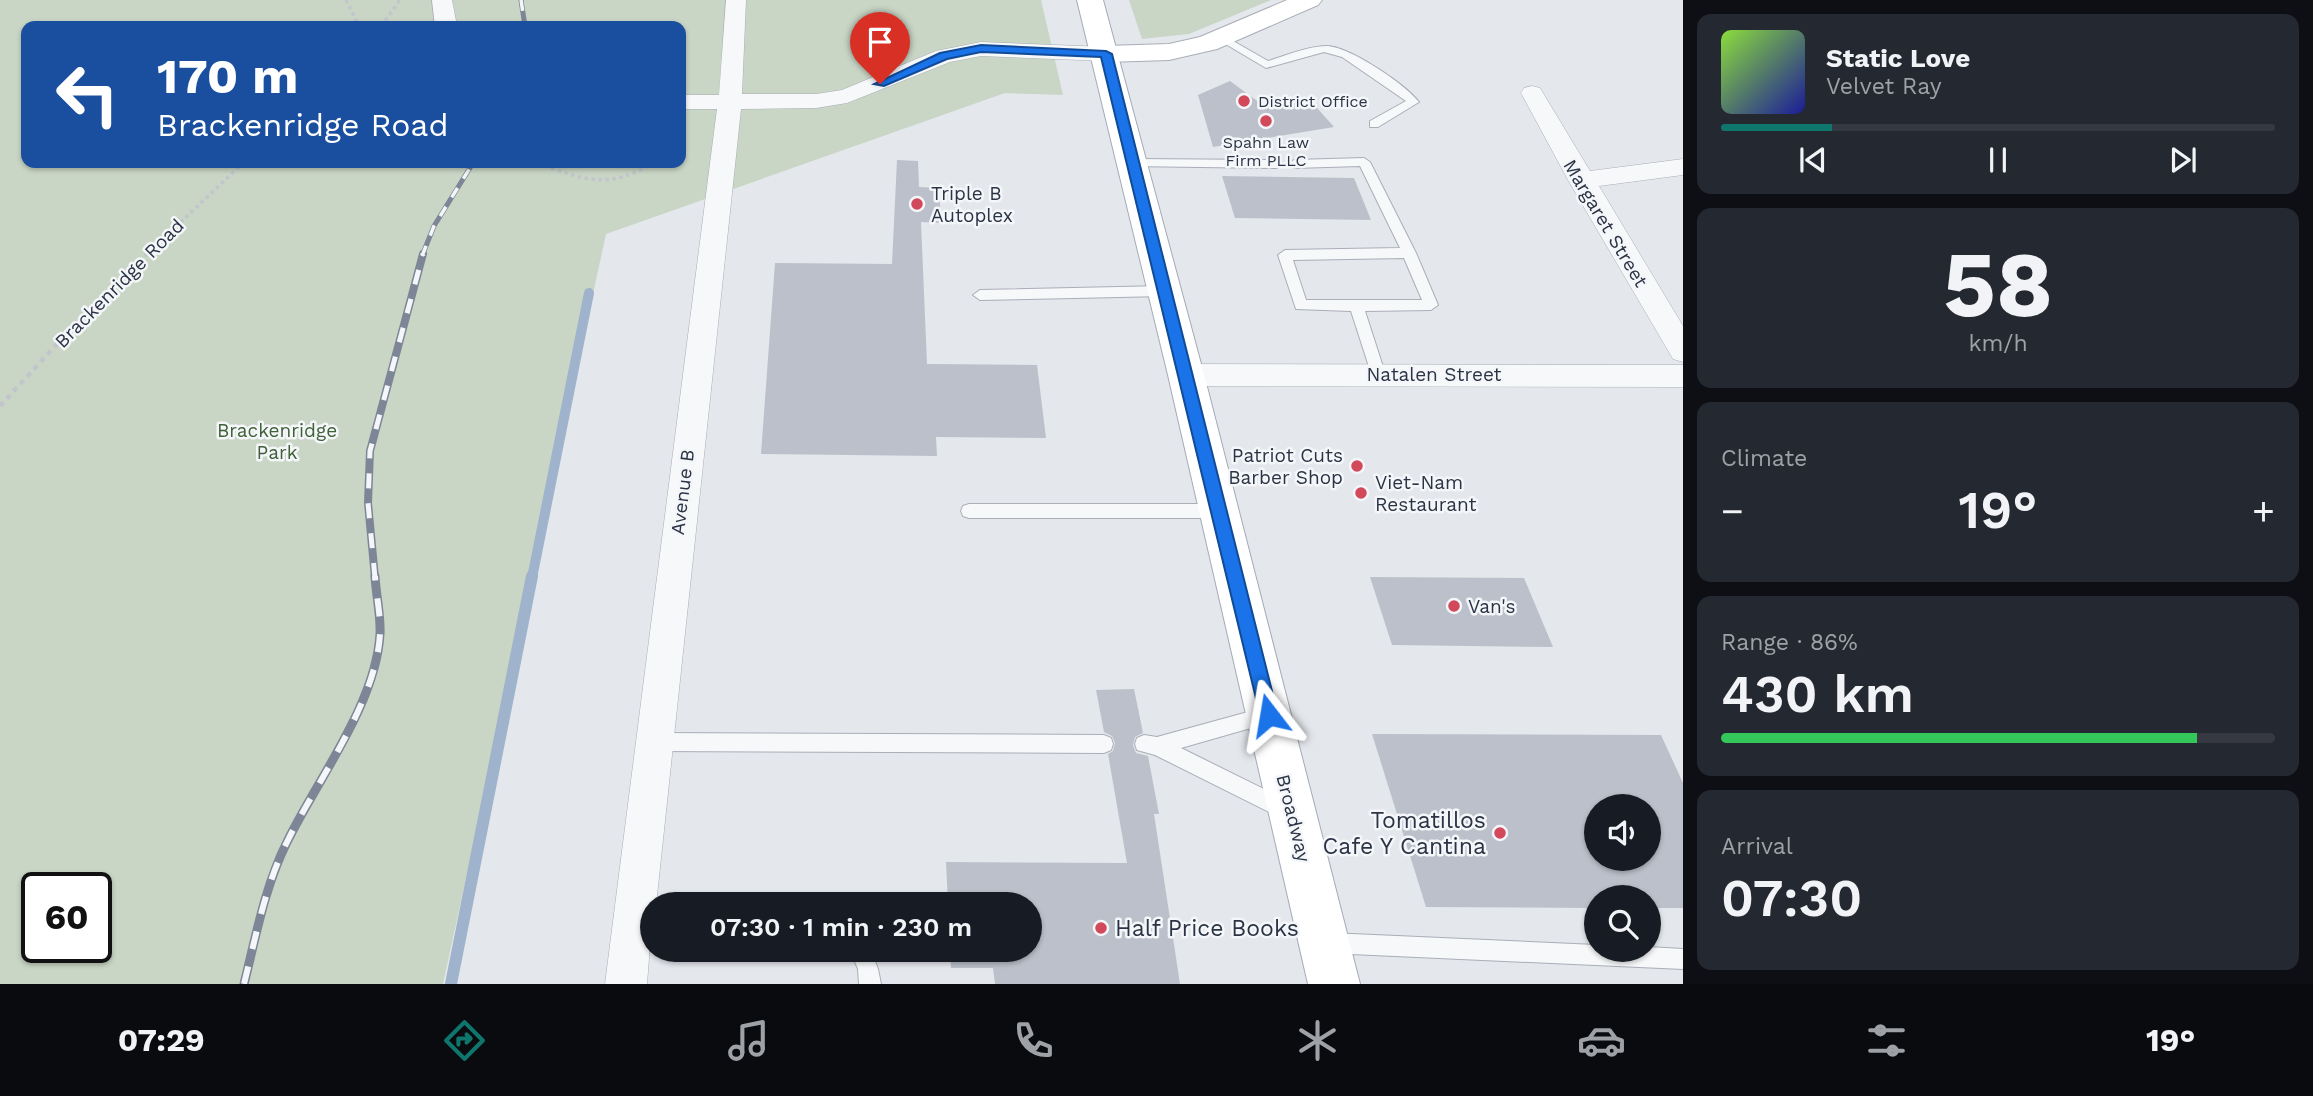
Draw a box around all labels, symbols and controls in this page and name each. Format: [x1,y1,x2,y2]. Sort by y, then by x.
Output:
pin [850,12.0,910,84]
icon: arrive [861,23,899,61]
text: Static Love [1826,43,1970,73]
text: 170 m [157,47,298,105]
icon: left [42,49,133,140]
text: Velvet Ray [1826,73,1942,100]
place label: District Office [1258,92,1368,111]
marker: District Office [1236,93,1252,109]
text: Brackenridge Road [157,106,449,144]
marker: Spahn Law Firm PLLC [1258,113,1274,129]
place label: Spahn Law Firm PLLC [1223,133,1309,170]
icon: previous [1794,141,1832,179]
icon: pause [1979,141,2017,179]
icon: next [2164,141,2202,179]
street label: Margaret Street [1558,155,1653,291]
place label: Triple B Autoplex [931,182,1013,227]
marker: Triple B Autoplex [909,196,925,212]
street label: Brackenridge Road [50,214,189,353]
text: 58 [1943,231,2053,338]
text: km/h [1968,330,2028,357]
street label: Natalen Street [1366,363,1502,386]
park label: Brackenridge Park [217,419,337,464]
place label: Patriot Cuts Barber Shop [1228,444,1343,489]
text: Climate [1721,445,1807,472]
street label: Avenue B [666,448,699,536]
marker: Patriot Cuts Barber Shop [1349,458,1365,474]
place label: Viet-Nam Restaurant [1375,471,1477,516]
text: 19° [1959,480,2037,541]
marker: Viet-Nam Restaurant [1353,485,1369,501]
text: − [1721,489,1744,533]
text: + [2252,489,2275,533]
place label: Van's [1468,595,1515,618]
marker: Van's [1446,598,1462,614]
text: Range · 86% [1721,629,1858,656]
text: 430 km [1721,664,1914,725]
position arrow [1232,678,1306,752]
street label: Broadway [1272,772,1316,865]
map controls [1584,794,1661,962]
button: sound [1584,794,1661,871]
place label: Tomatillos Cafe Y Cantina [1323,807,1486,860]
marker: Tomatillos Cafe Y Cantina [1492,825,1508,841]
text: Arrival [1721,833,1793,860]
text: 07:30 [1721,868,1862,929]
speed limit sign: 60 [21,872,112,963]
button: search [1584,885,1661,962]
text: 07:30 · 1 min · 230 m [710,912,972,942]
place label: Half Price Books [1115,915,1299,942]
marker: Half Price Books [1093,920,1109,936]
icon: directions [440,1016,489,1065]
icon: music [724,1016,773,1065]
icon: phone [1009,1016,1058,1065]
icon: climate [1293,1016,1342,1065]
icon: car [1577,1016,1626,1065]
icon: filters [1862,1016,1911,1065]
text: 07:29 [118,1021,205,1059]
text: 19° [2146,1021,2195,1059]

